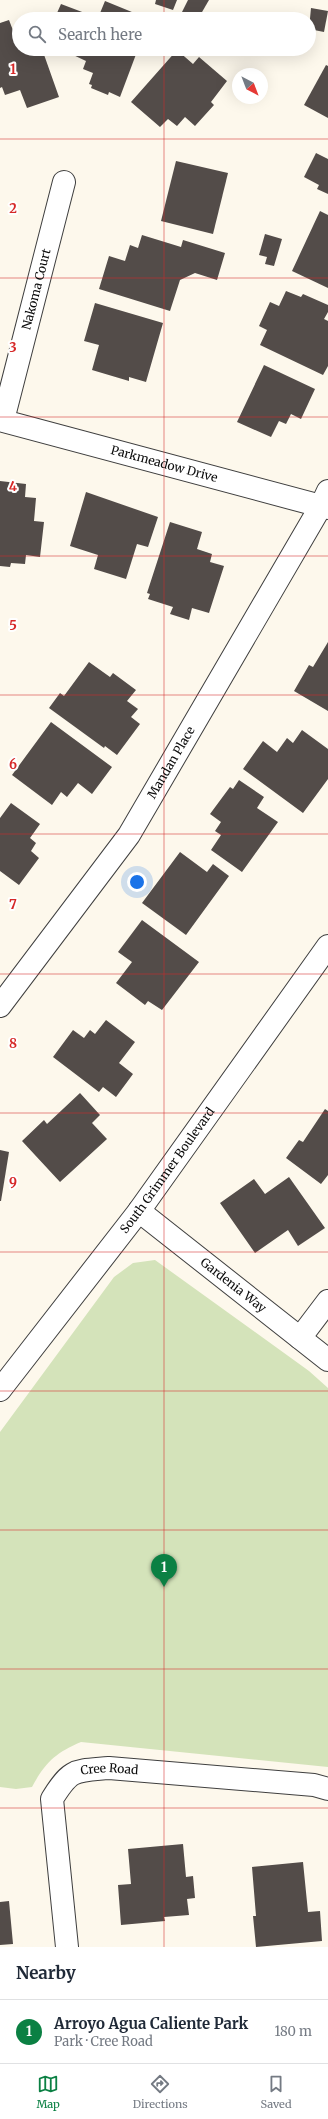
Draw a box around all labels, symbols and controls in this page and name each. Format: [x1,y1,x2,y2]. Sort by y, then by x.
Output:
search box [12,12,316,56]
icon: search [26,23,48,45]
text: Search here [58,25,142,44]
text: 1 [10,61,16,78]
north arrow [232,68,268,104]
text: 2 [9,200,17,217]
street label: Nakoma Court [18,247,54,331]
text: 3 [9,339,17,356]
street label: Parkmeadow Drive [109,442,219,485]
text: 4 [9,478,18,495]
text: 5 [9,617,17,634]
street label: Mandan Place [144,724,198,801]
text: 6 [9,756,17,773]
your location [127,872,147,892]
text: 7 [9,896,17,913]
text: 8 [9,1035,17,1052]
street label: South Grimmer Boulevard [116,1104,217,1236]
text: 9 [9,1174,17,1191]
street label: Gardenia Way [198,1254,269,1315]
pin: 1 [151,1554,177,1587]
street label: Cree Road [79,1760,139,1778]
text: Nearby [16,1962,76,1984]
text: Arroyo Agua Caliente Park [54,2014,248,2033]
text: 1 [26,2023,32,2040]
text: 180 m [274,2023,312,2040]
text: Park · Cree Road [54,2033,153,2050]
tab: Map [36,2073,60,2111]
tab: Directions [133,2073,188,2111]
tab: Saved [260,2073,292,2111]

